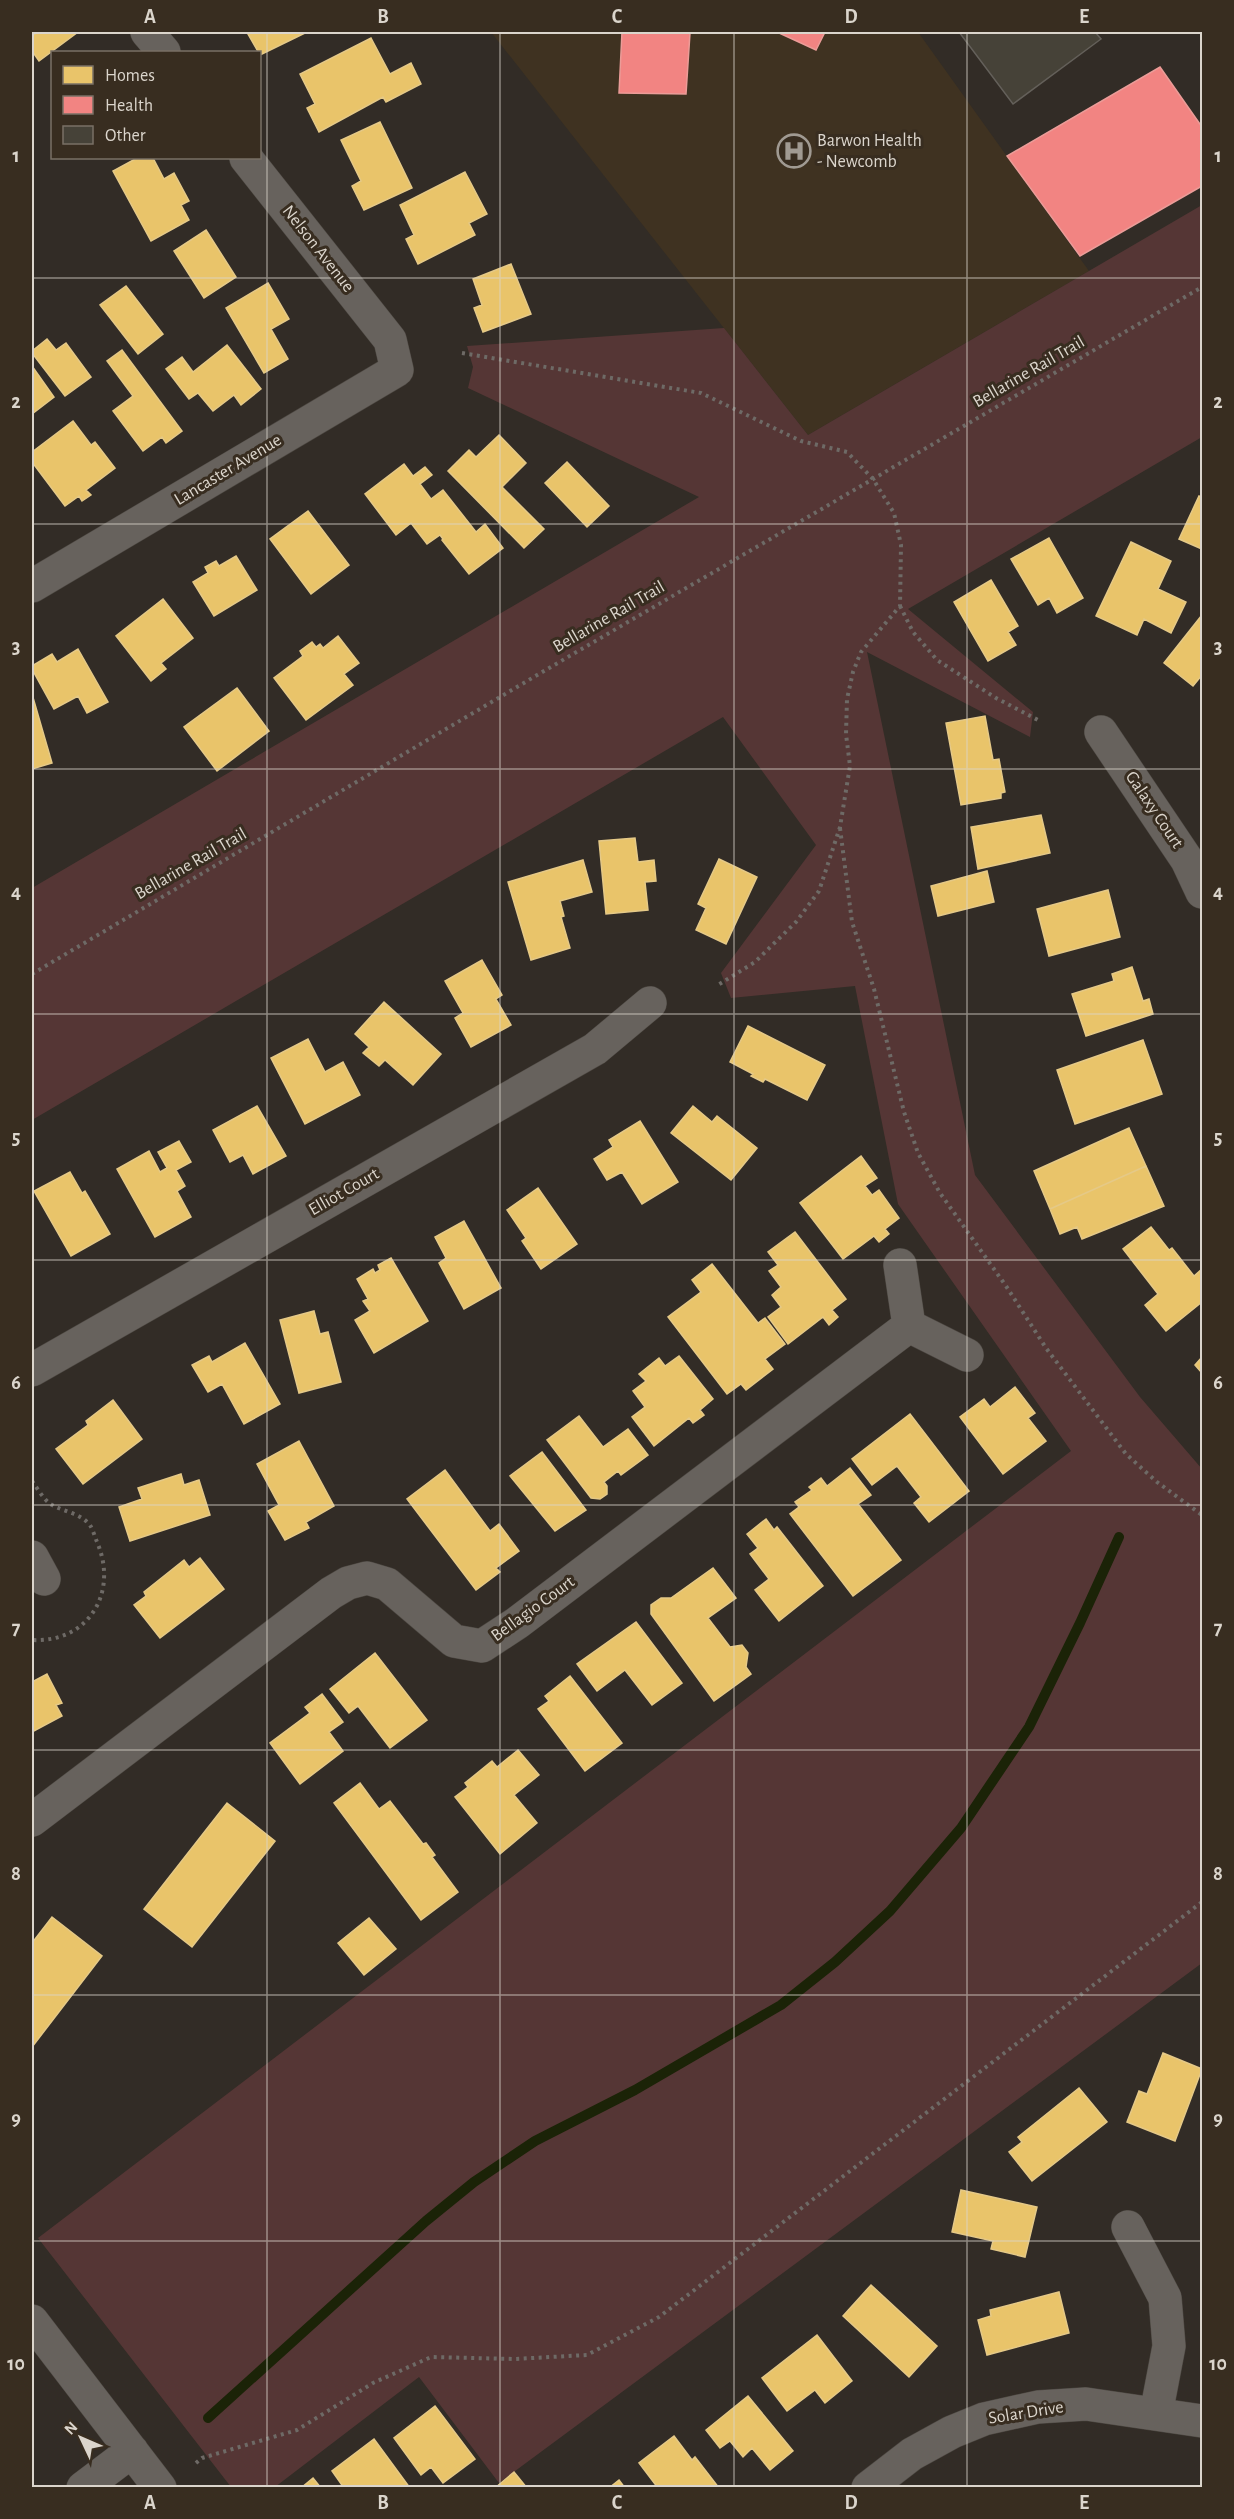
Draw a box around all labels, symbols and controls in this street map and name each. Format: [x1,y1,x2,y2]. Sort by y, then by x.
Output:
text: A [144,7,156,27]
text: B [377,7,389,27]
text: C [612,7,623,27]
text: D [844,7,858,27]
text: E [1079,7,1089,27]
legend [51,51,261,159]
text: Homes [105,67,155,85]
text: Health [105,97,153,115]
text: Other [105,127,146,145]
place label: Barwon Health - Newcomb [817,132,922,171]
hospital icon: Barwon Health - Newcomb [776,133,812,169]
text: 1 [12,146,20,166]
text: 1 [1214,146,1222,166]
street label: Nelson Avenue [279,202,357,296]
street label: Bellarine Rail Trail [970,333,1088,411]
text: 2 [11,392,21,412]
text: 2 [1213,392,1223,412]
street label: Lancaster Avenue [171,431,285,509]
street label: Bellarine Rail Trail [550,578,668,656]
text: 3 [12,637,20,657]
text: 3 [1214,637,1222,657]
street label: Galaxy Court [1122,768,1186,852]
street label: Bellarine Rail Trail [132,825,250,903]
text: 4 [11,882,21,902]
text: 4 [1213,882,1223,902]
text: 5 [12,1128,20,1148]
text: 5 [1214,1128,1222,1148]
street label: Elliot Court [306,1165,382,1219]
text: 6 [11,1373,21,1393]
text: 6 [1213,1373,1223,1393]
street label: Bellagio Court [488,1573,578,1645]
text: 7 [12,1618,21,1638]
text: 7 [1214,1618,1223,1638]
text: 8 [11,1864,21,1884]
text: 8 [1213,1864,1223,1884]
text: 9 [11,2109,21,2129]
text: 9 [1213,2109,1223,2129]
text: 10 [7,2354,25,2374]
text: 10 [1209,2354,1227,2374]
street label: Solar Drive [987,2398,1065,2428]
north arrow [51,2408,111,2468]
text: N [61,2419,81,2438]
text: A [144,2493,156,2513]
text: B [377,2493,389,2513]
text: C [612,2493,623,2513]
text: D [844,2493,858,2513]
text: E [1079,2493,1089,2513]

